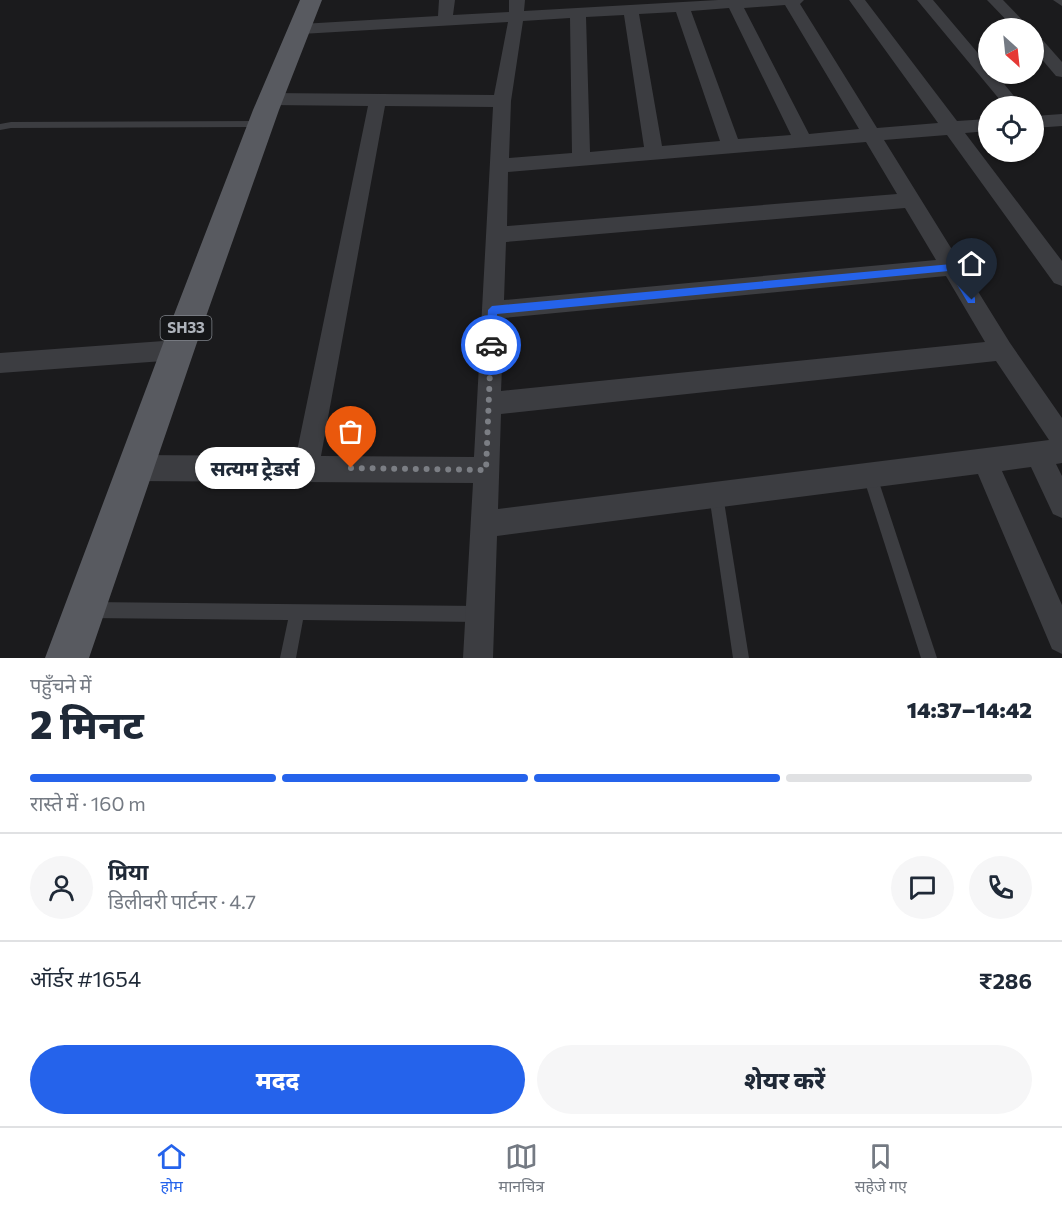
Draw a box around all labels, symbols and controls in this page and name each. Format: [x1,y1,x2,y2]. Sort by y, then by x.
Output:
north arrow [978,18,1044,84]
map controls [978,18,1044,162]
button: locate [978,96,1044,162]
pin [946,238,997,300]
icon: home [955,247,988,280]
courier [461,315,521,375]
road number: SH33 [160,316,212,340]
icon: car [475,329,508,362]
pin [325,406,376,468]
icon: bag [334,415,367,448]
callout: सत्यम ट्रेडर्स [195,447,315,489]
text: सत्यम ट्रेडर्स [210,456,300,480]
text: पहुँचने में [30,673,92,697]
text: 14:37–14:42 [907,696,1032,723]
text: 2 मिनट [30,699,144,747]
text: रास्ते में · 160 m [30,791,146,815]
button: person [30,856,93,919]
button: chat [891,856,954,919]
button: phone [969,856,1032,919]
text: प्रिया [108,858,148,885]
text: डिलीवरी पार्टनर · 4.7 [108,889,256,913]
text: ऑर्डर #1654 [30,965,141,992]
text: ₹286 [979,967,1032,994]
button: मदद [30,1045,525,1114]
button: शेयर करें [537,1045,1032,1114]
tab: होम [155,1140,188,1199]
tab: मानचित्र [499,1140,544,1199]
tab: सहेजे गए [855,1140,907,1199]

